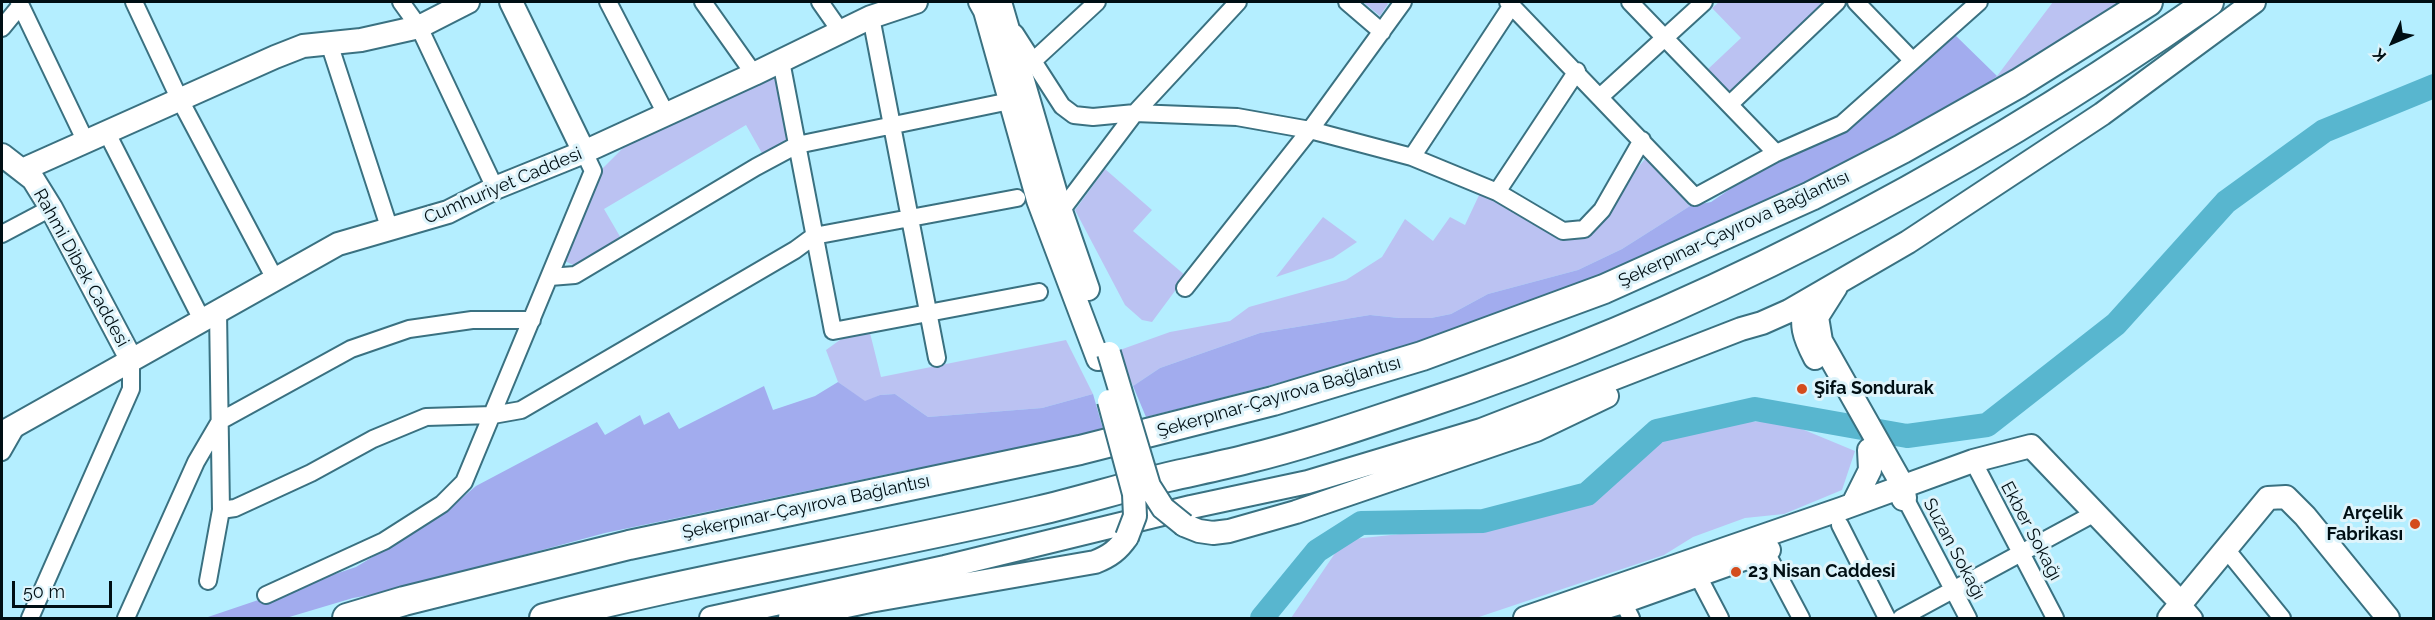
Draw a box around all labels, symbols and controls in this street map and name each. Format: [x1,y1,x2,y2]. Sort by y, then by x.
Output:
north arrow [2363,12,2423,72]
text: K [2369,44,2390,65]
street label: Cumhuriyet Caddesi [421,143,585,229]
street label: Şekerpınar-Çayırova Bağlantısı [1615,166,1853,292]
street label: Rahmi Dibek Caddesi [29,185,133,351]
street label: Şekerpınar-Çayırova Bağlantısı [1155,352,1403,442]
place label: Şifa Sondurak [1814,378,1934,400]
marker: Şifa Sondurak [1795,382,1809,396]
street label: Şekerpınar-Çayırova Bağlantısı [680,470,932,544]
street label: Ekber Sokağı [1996,478,2066,584]
street label: Suzan Sokağı [1918,495,1990,603]
place label: Arçelik Fabrikası [2326,503,2403,546]
marker: Arçelik Fabrikası [2408,517,2422,531]
place label: 23 Nisan Caddesi [1748,561,1895,583]
marker: 23 Nisan Caddesi [1729,565,1743,579]
scale bar [15,569,116,607]
text: 50 m [23,581,65,602]

